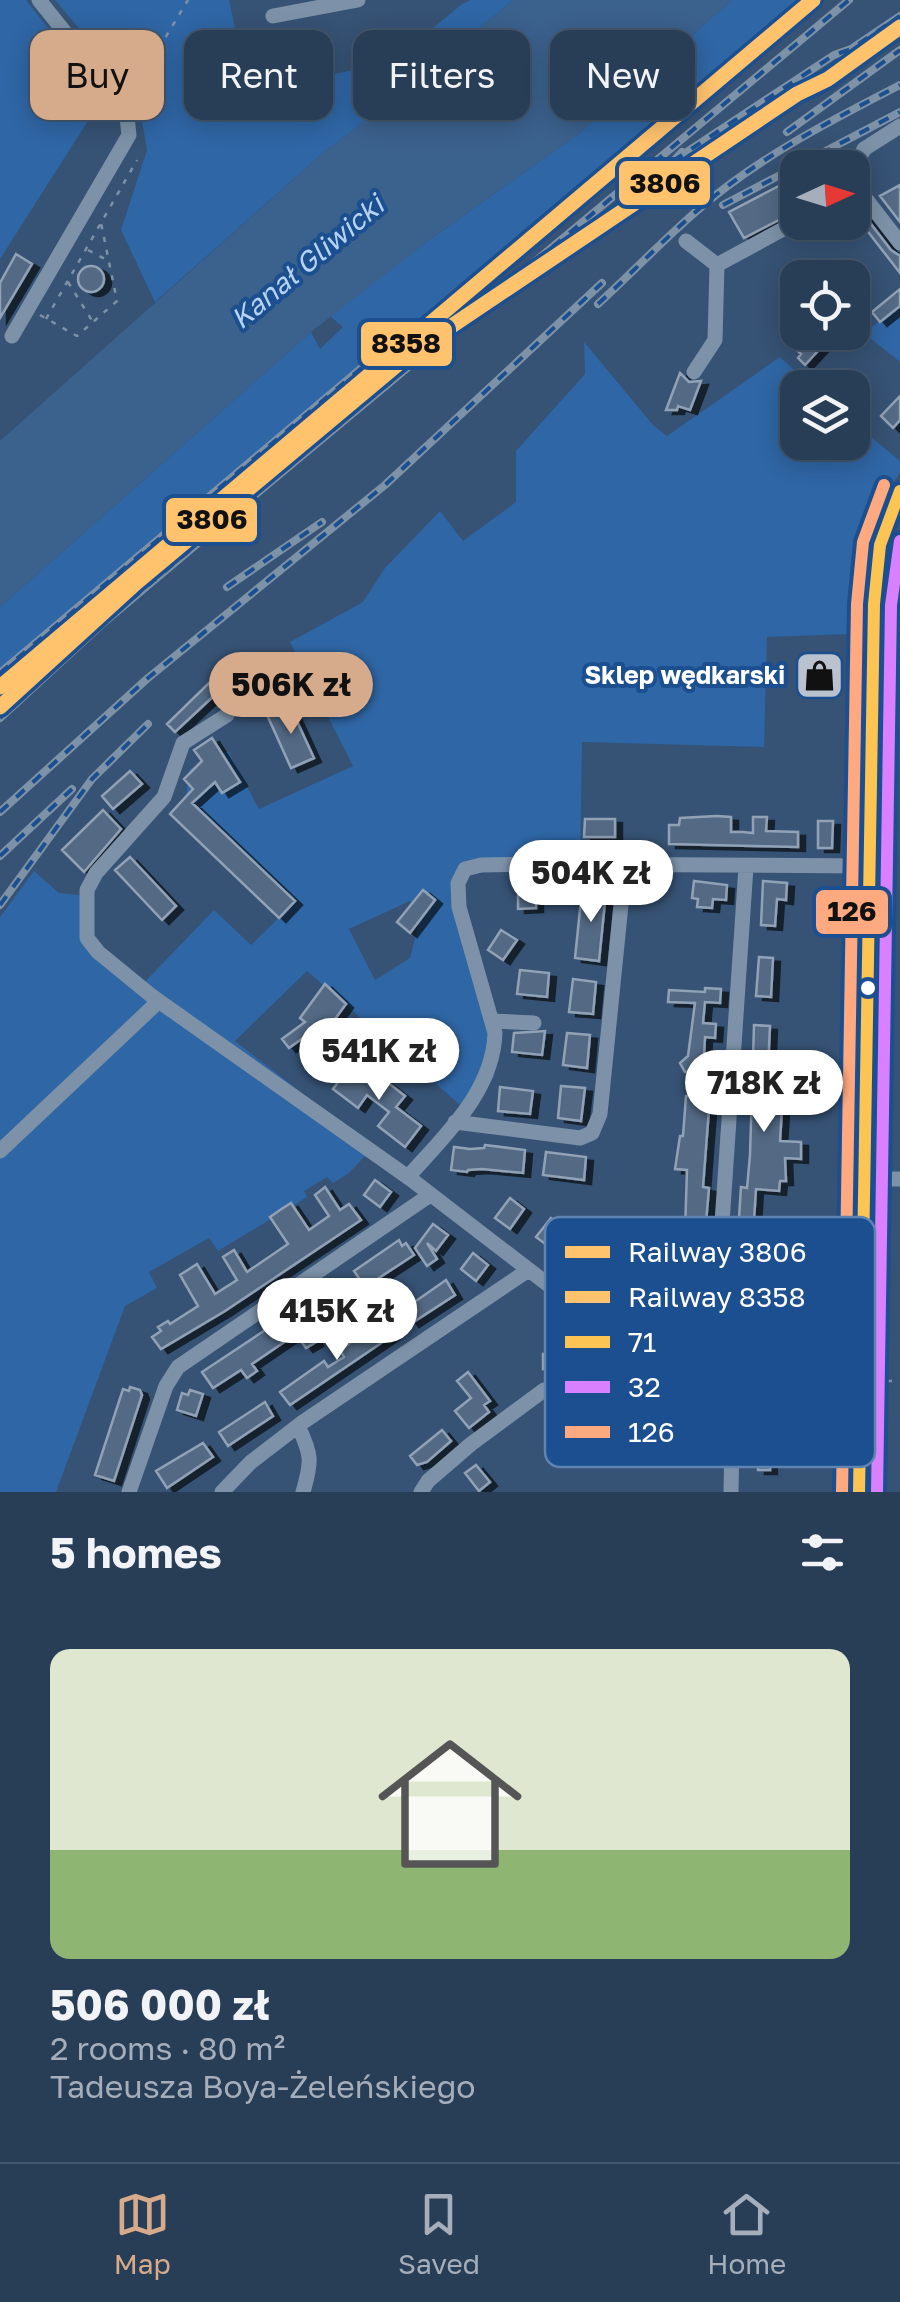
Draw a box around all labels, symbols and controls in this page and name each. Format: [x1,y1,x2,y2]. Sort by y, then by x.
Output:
chip: Buy [30,30,164,120]
chip: Rent [184,30,333,120]
chip: Filters [353,30,530,120]
chip: New [550,30,695,120]
north arrow [780,150,870,240]
map controls [780,150,870,460]
line badge: 3806 [617,159,712,207]
text: 3806 [630,166,700,199]
water label: Kanał Gliwicki [224,186,392,335]
button: locate [780,260,870,350]
line badge: 8358 [359,320,454,368]
text: 8358 [371,326,441,359]
button: layers [780,370,870,460]
line badge: 3806 [164,496,259,544]
text: 3806 [177,502,247,535]
shop icon: Sklep wędkarski [794,649,846,701]
pin: 506K zł [199,652,383,737]
place label: Sklep wędkarski [585,659,785,690]
text: 506K zł [231,665,351,703]
pin: 504K zł [499,840,683,925]
text: 504K zł [531,853,651,891]
line badge: 126 [814,888,890,936]
text: 126 [827,894,877,927]
unlabelled marker [858,978,878,998]
pin: 541K zł [287,1018,471,1103]
text: 541K zł [321,1031,437,1069]
pin: 718K zł [672,1050,856,1135]
text: 718K zł [707,1063,821,1101]
legend [545,1217,875,1467]
text: Railway 3806 [628,1235,807,1268]
pin: 415K zł [245,1278,429,1363]
text: Railway 8358 [628,1280,806,1313]
text: 415K zł [279,1291,395,1329]
text: 71 [628,1325,656,1358]
text: 32 [628,1370,661,1403]
text: 126 [628,1415,675,1448]
icon: filters [795,1525,850,1580]
text: 5 homes [50,1527,222,1577]
icon: home [360,1714,540,1894]
text: 506 000 zł [50,1979,270,2029]
text: 2 rooms · 80 m² [50,2029,285,2067]
text: Tadeusza Boya-Żeleńskiego [50,2067,476,2105]
tab: Map [114,2187,171,2280]
tab: Saved [398,2187,480,2280]
tab: Home [707,2187,786,2280]

